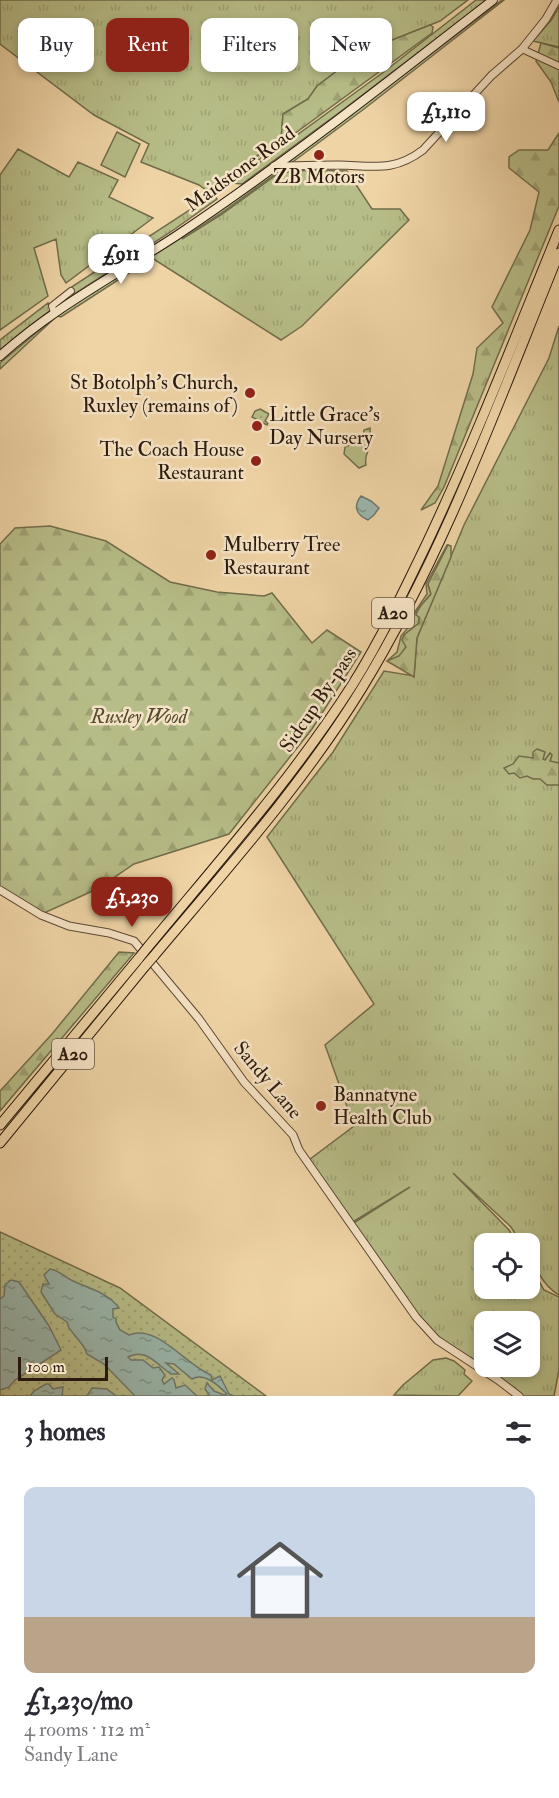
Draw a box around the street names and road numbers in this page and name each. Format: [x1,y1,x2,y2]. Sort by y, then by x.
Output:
street label: Maidstone Road [180,121,300,217]
road number: A20 [372,598,414,628]
street label: Sidcup By-pass [274,643,363,758]
street label: Sandy Lane [228,1036,308,1124]
road number: A20 [52,1039,94,1069]

